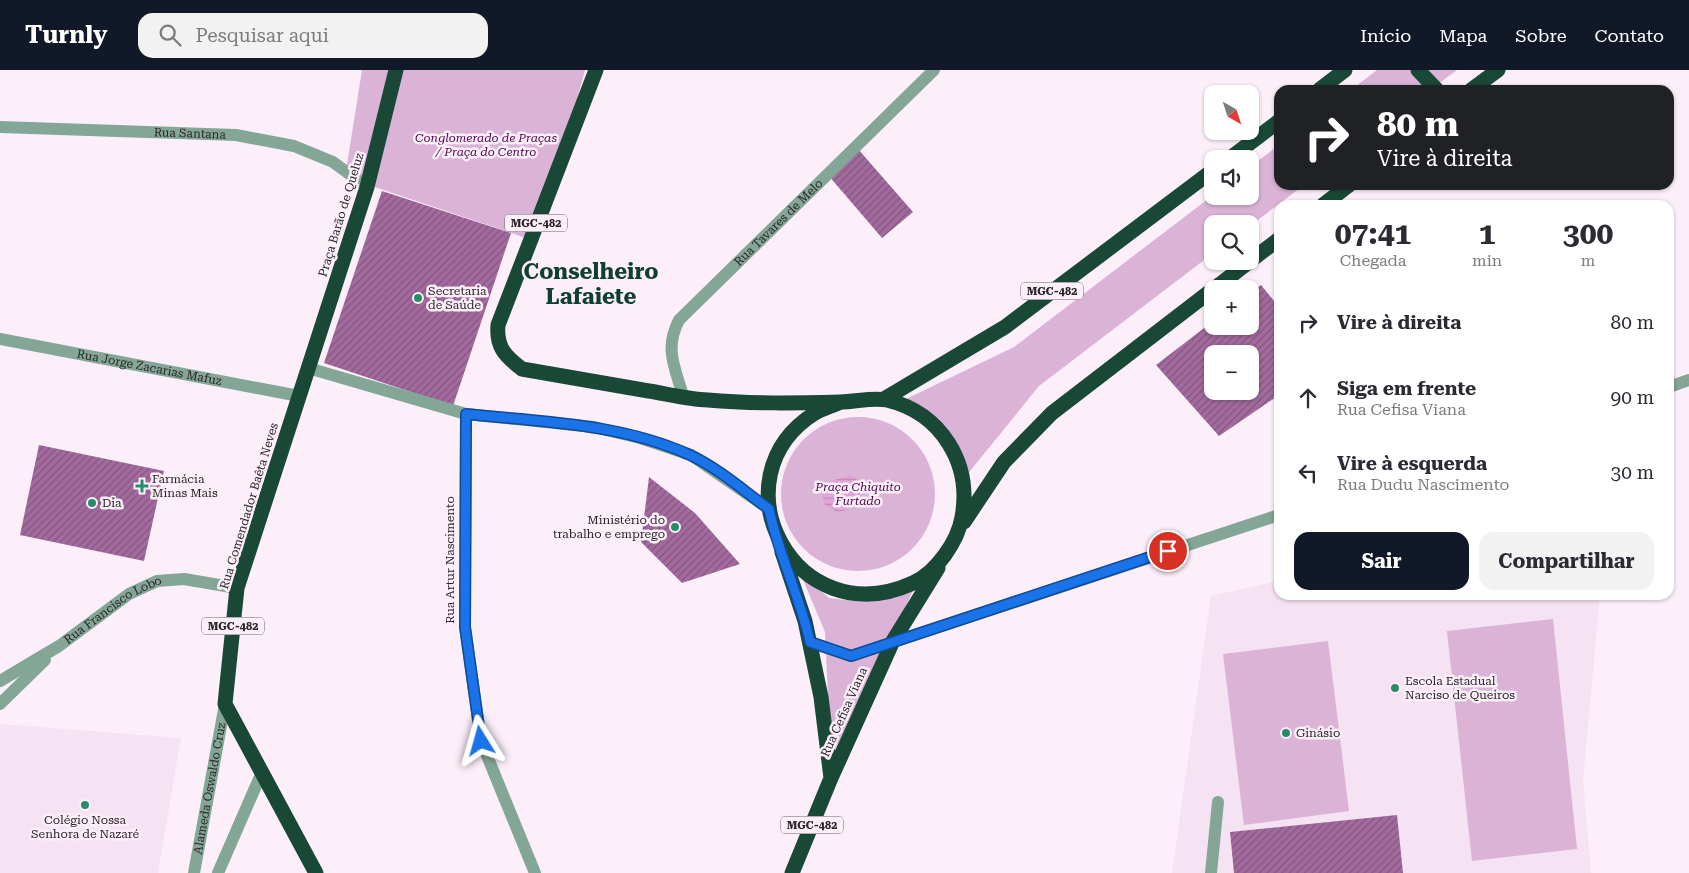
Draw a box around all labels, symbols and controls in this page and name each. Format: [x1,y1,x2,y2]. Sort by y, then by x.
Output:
search box [138,13,488,58]
text: Turnly [25,21,108,49]
icon: search [156,21,184,49]
text: Pesquisar aqui [196,24,329,47]
text: Início [1360,25,1411,46]
text: Mapa [1439,25,1487,46]
text: Sobre [1515,25,1567,46]
text: Contato [1595,25,1664,46]
north arrow [1204,85,1259,140]
map controls [1204,85,1259,400]
text: 80 m [1377,104,1459,145]
icon: right [1294,105,1359,170]
street label: Rua Santana [154,125,227,142]
park label: Conglomerado de Praças / Praça do Centro [415,131,557,159]
text: Vire à direita [1377,146,1512,171]
button: sound [1204,150,1259,205]
street label: Praça Barão de Queluz [315,151,367,279]
street label: Rua Tavares de Melo [731,176,826,269]
road number: MGC-482 [505,214,567,232]
button: search [1204,215,1259,270]
text: 07:41 [1335,216,1411,251]
text: 1 [1479,216,1495,251]
text: 300 [1563,216,1613,251]
text: Chegada [1340,251,1406,270]
text: min [1472,251,1502,270]
text: m [1581,251,1595,270]
district label: Conselheiro Lafaiete [524,259,658,309]
button: + [1204,280,1259,335]
road number: MGC-482 [1021,282,1083,300]
place label: Secretaria de Saúde [428,284,487,312]
marker: Secretaria de Saúde [412,292,424,304]
icon: right [1294,309,1322,337]
text: Vire à direita [1337,311,1461,334]
text: 80 m [1611,311,1654,334]
button: − [1204,345,1259,400]
street label: Rua Jorge Zacarias Mafuz [76,347,223,388]
text: Siga em frente [1337,377,1476,400]
icon: ahead [1294,384,1322,412]
text: 90 m [1611,386,1654,409]
text: Rua Cefisa Viana [1337,400,1466,419]
street label: Rua Comendador Baêta Neves [217,421,281,591]
text: Vire à esquerda [1337,452,1487,475]
icon: left [1294,459,1322,487]
text: 30 m [1611,461,1654,484]
place label: Farmácia Minas Mais [152,472,218,500]
text: Rua Dudu Nascimento [1337,475,1509,494]
marker: Farmácia Minas Mais [136,480,148,492]
park label: Praça Chiquito Furtado [814,480,901,508]
place label: Dia [102,496,122,510]
street label: Rua Artur Nascimento [443,496,457,624]
marker: Dia [86,497,98,509]
place label: Ministério do trabalho e emprego [553,513,665,541]
marker: Ministério do trabalho e emprego [669,521,681,533]
pin [1147,530,1189,572]
button: Sair [1294,532,1469,590]
button: Compartilhar [1479,532,1654,590]
icon: arrive [1154,537,1182,565]
street label: Rua Francisco Lobo [61,574,162,647]
road number: MGC-482 [202,618,264,634]
street label: Rua Cefisa Viana [818,665,870,759]
place label: Escola Estadual Narciso de Queiros [1405,674,1515,702]
marker: Escola Estadual Narciso de Queiros [1389,682,1401,694]
position arrow [454,714,506,766]
street label: Alameda Oswaldo Cruz [191,721,229,855]
place label: Ginásio [1296,726,1340,740]
marker: Ginásio [1280,727,1292,739]
marker: Colégio Nossa Senhora de Nazaré [79,799,91,811]
place label: Colégio Nossa Senhora de Nazaré [31,813,139,841]
road number: MGC-482 [781,816,843,834]

